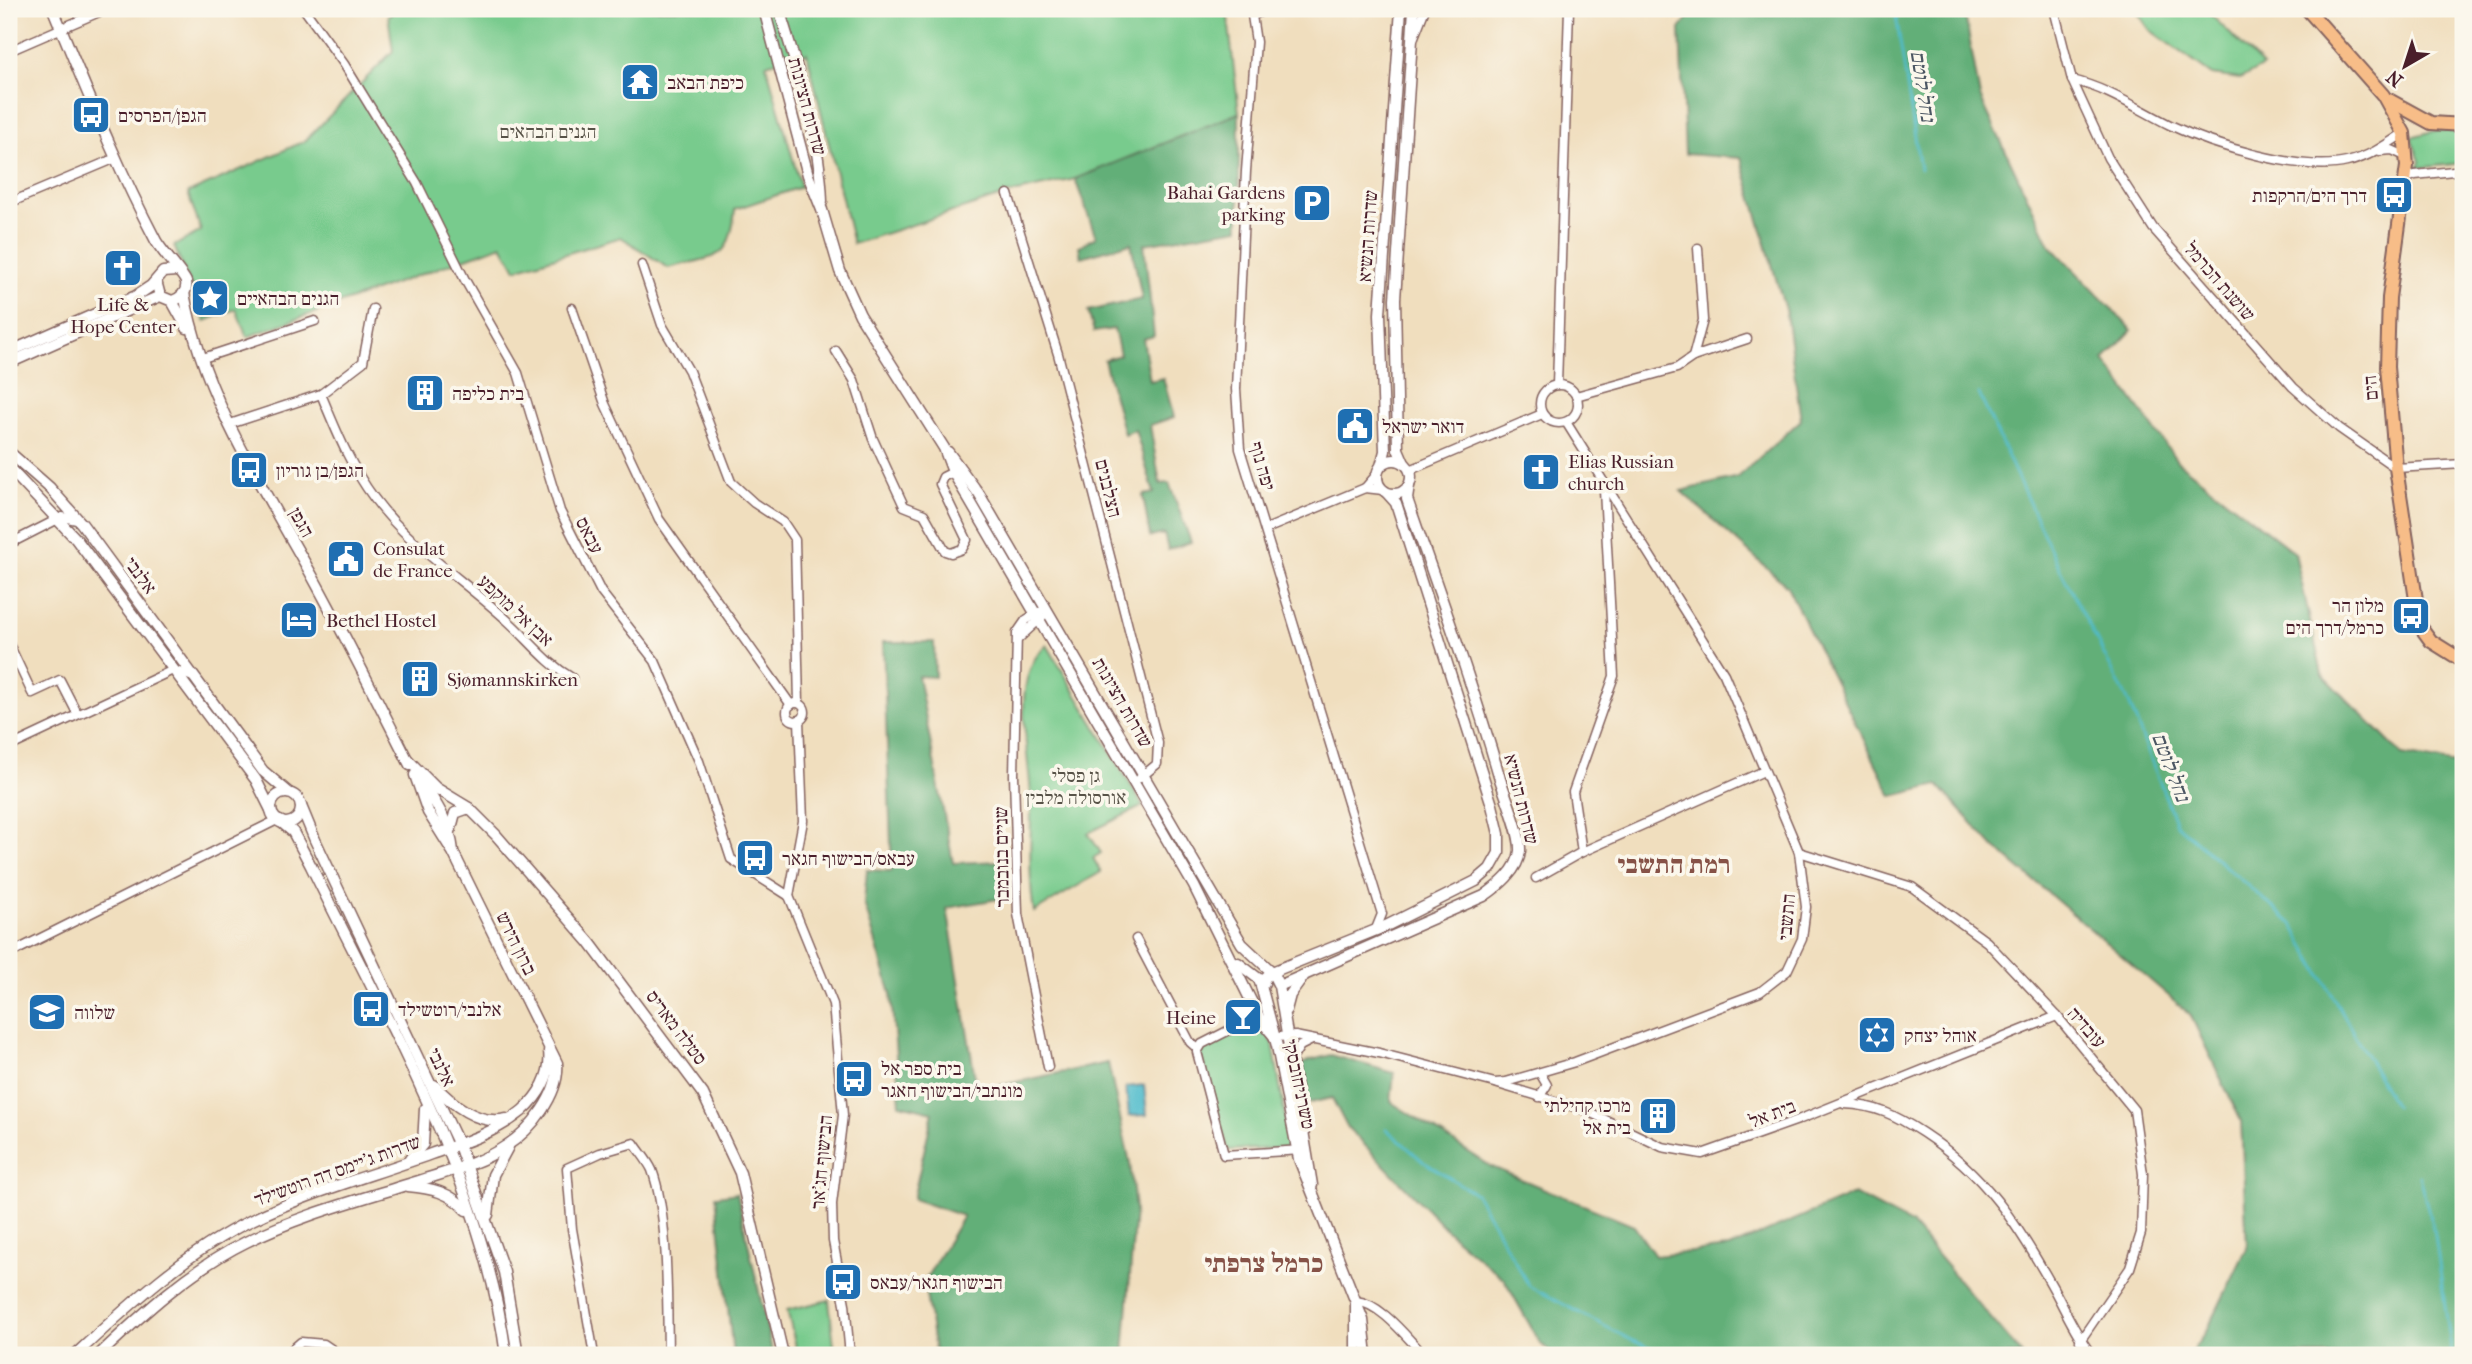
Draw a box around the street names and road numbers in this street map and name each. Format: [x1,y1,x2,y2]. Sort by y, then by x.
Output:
street label: שדרות הציונות [783,55,831,158]
street label: שדרות הנשיא [1354,189,1382,283]
street label: שושנת הכרמל [2179,238,2259,325]
street label: הים [2359,374,2383,402]
street label: יפה נוף [1245,439,1279,493]
street label: הצלבנים [1090,457,1126,520]
street label: הגפן [284,504,318,541]
street label: עבאס [571,514,607,557]
street label: אלנבי [120,553,161,598]
street label: אבן אל מוקפע [473,570,557,651]
street label: שדרות הציונות [1087,653,1157,752]
street label: שדרות הנשיא [1499,752,1543,847]
street label: שניים בנובמבר [990,806,1014,908]
street label: התשבי [1774,893,1800,941]
street label: ברון הירש [491,908,541,979]
street label: סטלה מאריס [641,986,711,1069]
street label: עובדיה [2062,1003,2110,1053]
street label: טשרניחובסקי [1279,1037,1319,1131]
street label: אלנבי [422,1045,460,1090]
street label: בית אל [1746,1095,1799,1133]
street label: הבישוף חג'אר [807,1114,837,1210]
street label: שדרות ג'יימס דה רוטשילד [251,1131,424,1211]

